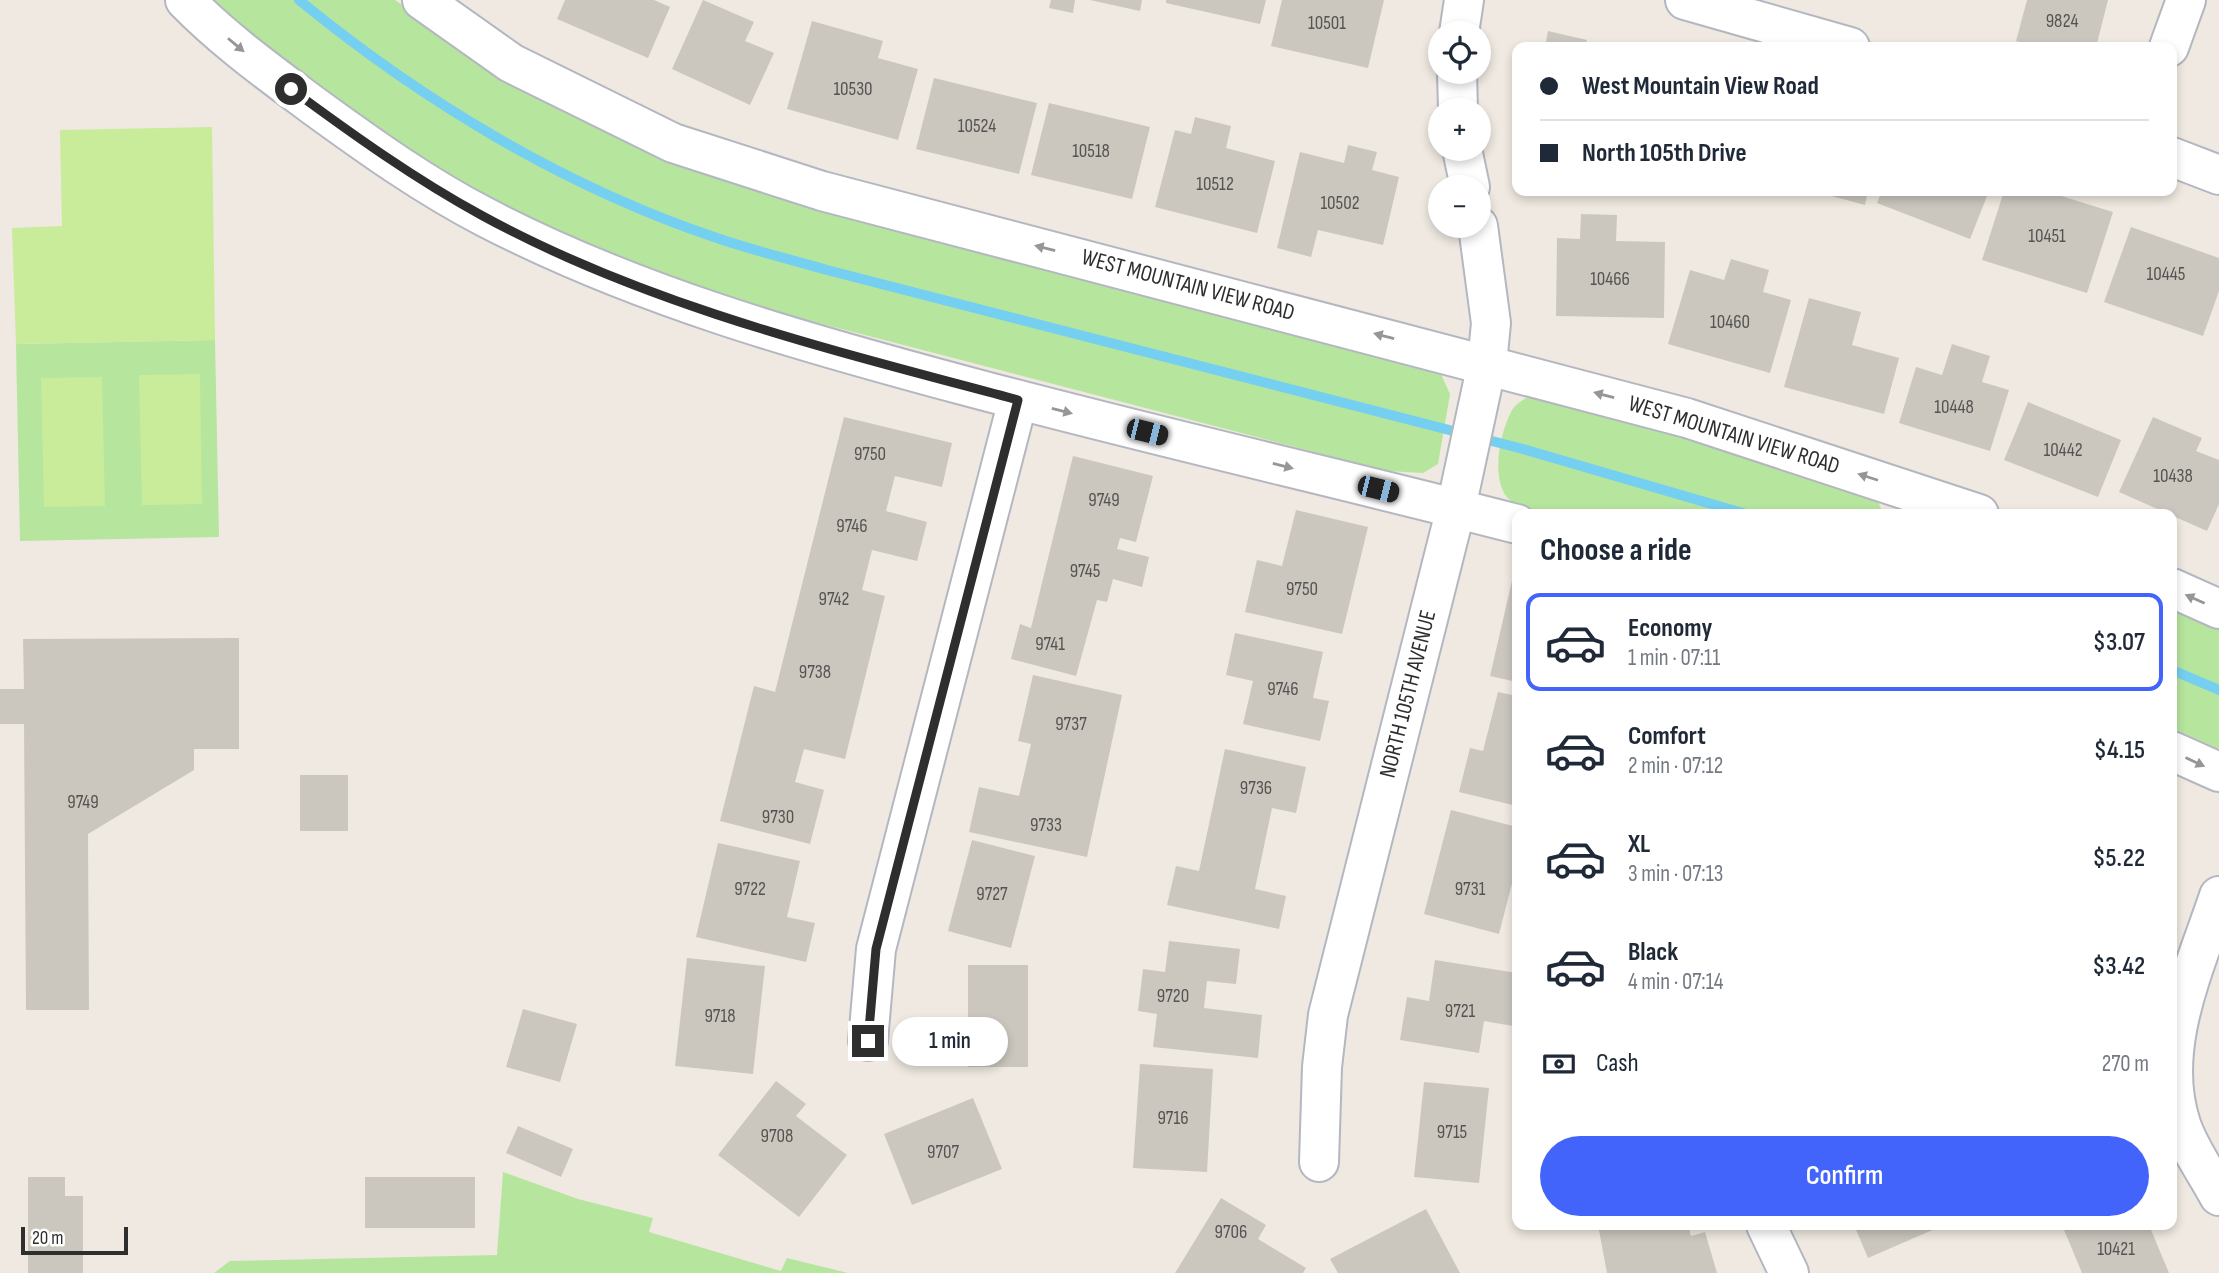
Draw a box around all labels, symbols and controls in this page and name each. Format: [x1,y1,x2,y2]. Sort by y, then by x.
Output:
house number: 9824 [2046,10,2078,33]
house number: 10501 [1308,12,1346,35]
map controls [1428,21,1491,238]
button: locate [1428,21,1491,84]
one-way arrow [227,37,244,52]
text: West Mountain View Road [1582,71,1819,102]
route start [275,73,307,105]
house number: 10530 [833,78,873,101]
button: + [1428,98,1491,161]
house number: 10524 [958,115,996,138]
text: North 105th Drive [1582,138,1747,169]
house number: 10518 [1072,140,1110,163]
house number: 10512 [1196,173,1234,196]
button: − [1428,175,1491,238]
house number: 10502 [1320,192,1360,215]
house number: 10451 [2028,225,2066,248]
one-way arrow [1034,242,1056,253]
street label: WEST MOUNTAIN VIEW ROAD [1078,243,1298,327]
house number: 10445 [2147,263,2185,286]
house number: 10466 [1590,268,1630,291]
house number: 10460 [1710,311,1750,334]
one-way arrow [1373,330,1395,341]
one-way arrow [1592,389,1614,400]
street label: WEST MOUNTAIN VIEW ROAD [1625,390,1843,480]
house number: 10448 [1934,396,1974,419]
one-way arrow [1051,406,1073,417]
car [1125,417,1170,447]
house number: 10442 [2043,439,2083,462]
house number: 9750 [854,443,886,466]
one-way arrow [1272,461,1294,472]
house number: 10438 [2153,465,2193,488]
one-way arrow [1857,471,1878,482]
car [1356,474,1401,504]
house number: 9749 [1088,489,1120,512]
house number: 9746 [836,515,868,538]
text: Choose a ride [1540,531,1692,570]
house number: 9745 [1070,560,1100,583]
house number: 9750 [1286,578,1318,601]
house number: 9742 [819,588,849,611]
one-way arrow [2185,593,2206,604]
street label: NORTH 105TH AVENUE [1374,607,1442,781]
icon: car [1544,611,1607,674]
text: Economy [1628,613,1712,644]
text: $3.07 [2093,627,2145,658]
house number: 9741 [1035,633,1065,656]
text: 1 min · 07:11 [1628,644,1720,672]
house number: 9738 [799,661,831,684]
house number: 9746 [1267,678,1299,701]
house number: 9737 [1055,713,1087,736]
icon: car [1544,719,1607,782]
text: Comfort [1628,721,1706,752]
text: $4.15 [2094,735,2145,766]
text: 2 min · 07:12 [1628,752,1723,780]
one-way arrow [2185,757,2206,768]
house number: 9736 [1240,777,1272,800]
house number: 9749 [67,791,99,814]
house number: 9730 [762,806,794,829]
house number: 9733 [1030,814,1062,837]
icon: car [1544,827,1607,890]
text: XL [1628,829,1650,860]
text: $5.22 [2092,843,2145,874]
text: 3 min · 07:13 [1628,860,1723,888]
house number: 9722 [734,878,766,901]
house number: 9731 [1455,878,1486,901]
house number: 9727 [976,883,1008,906]
icon: car [1544,935,1607,998]
text: Black [1628,937,1678,968]
text: $3.42 [2092,951,2145,982]
text: 4 min · 07:14 [1628,968,1723,996]
house number: 9720 [1157,985,1189,1008]
house number: 9721 [1445,1000,1476,1023]
house number: 9718 [704,1005,736,1028]
callout: 1 min [892,1016,1008,1066]
route end [852,1025,884,1057]
text: 1 min [929,1027,971,1055]
icon: cash [1540,1045,1578,1083]
text: Cash [1596,1048,1639,1079]
text: 270 m [2102,1050,2149,1078]
house number: 9716 [1157,1107,1189,1130]
house number: 9715 [1437,1121,1467,1144]
house number: 9708 [761,1125,793,1148]
button: Confirm [1540,1136,2149,1216]
house number: 9707 [927,1141,959,1164]
house number: 9706 [1215,1221,1247,1244]
scale bar [21,1224,128,1256]
text: 20 m [32,1227,64,1250]
house number: 10421 [2097,1238,2135,1261]

